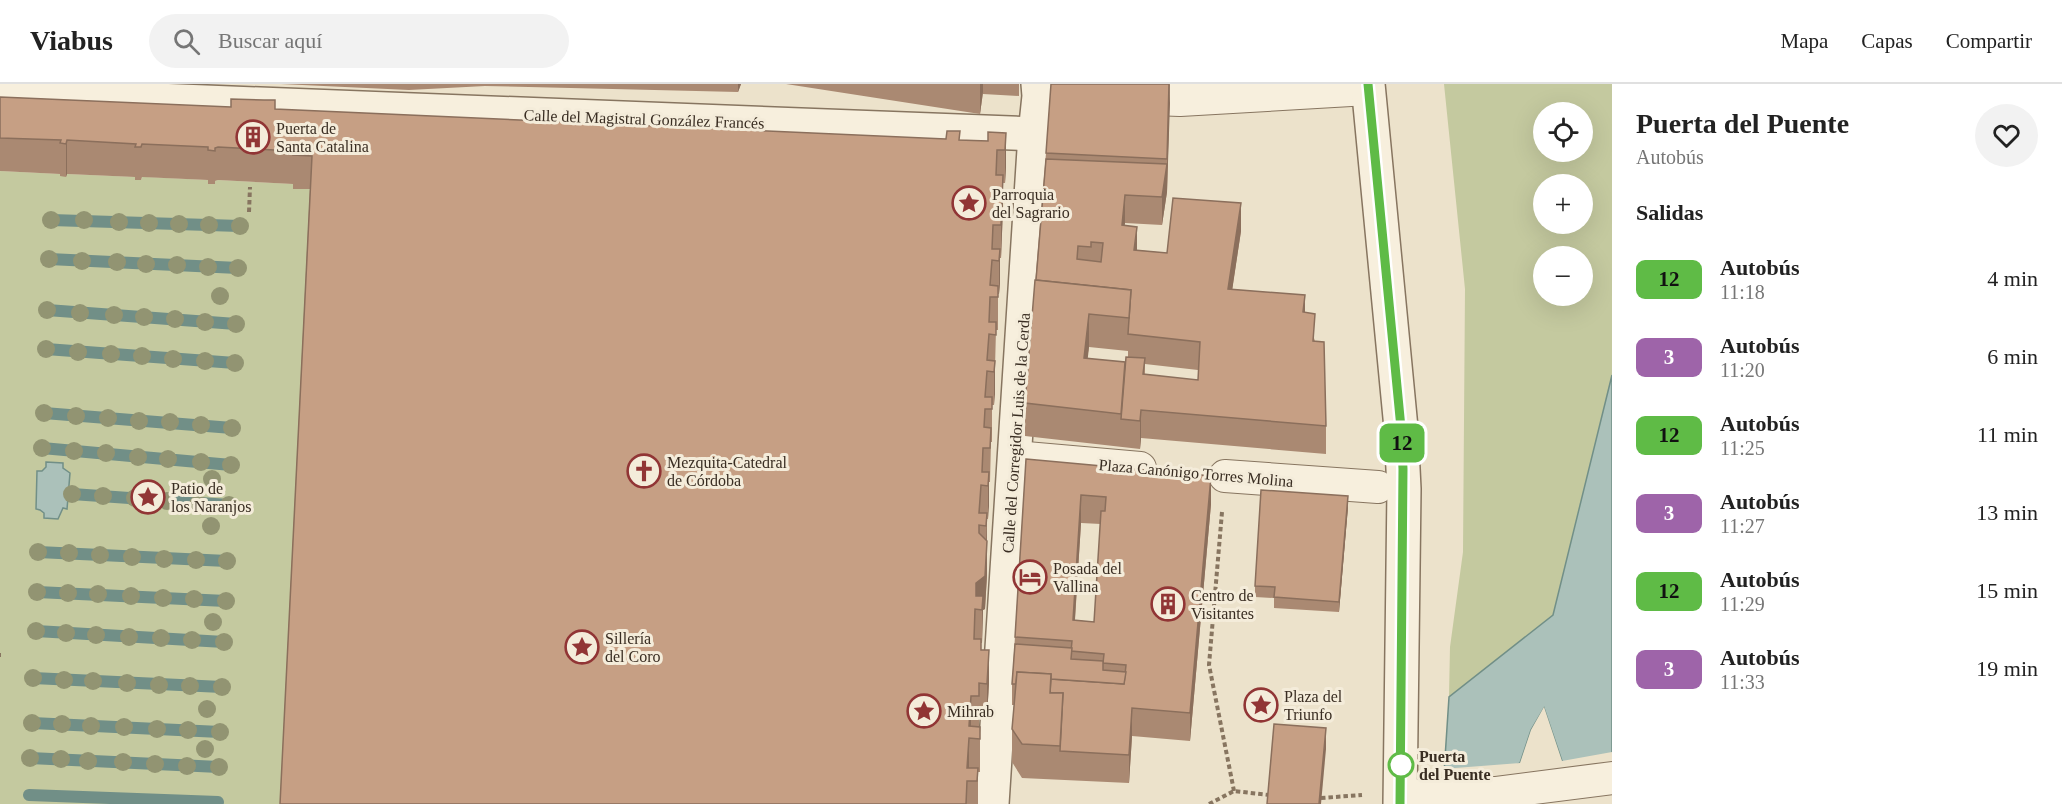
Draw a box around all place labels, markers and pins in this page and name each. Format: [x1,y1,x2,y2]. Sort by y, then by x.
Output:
building icon: Puerta de Santa Catalina [235,119,271,155]
place label: Puerta de Santa Catalina [276,120,369,155]
place icon: Parroquia del Sagrario [951,185,987,221]
place label: Parroquia del Sagrario [992,186,1070,222]
church icon: Mezquita-Catedral de Córdoba [626,453,662,489]
place label: Mezquita-Catedral de Córdoba [667,454,788,489]
place icon: Patio de los Naranjos [130,479,166,515]
place label: Patio de los Naranjos [171,480,251,516]
hotel icon: Posada del Vallina [1012,559,1048,595]
place label: Posada del Vallina [1053,560,1122,595]
building icon: Centro de Visitantes [1150,586,1186,622]
place label: Centro de Visitantes [1191,587,1254,622]
place icon: Sillería del Coro [564,629,600,665]
place label: Sillería del Coro [605,630,661,665]
place icon: Plaza del Triunfo [1243,687,1279,723]
place label: Plaza del Triunfo [1284,688,1343,723]
place icon: Mihrab [906,693,942,729]
place label: Mihrab [947,703,994,720]
place label: Puerta del Puente [1419,748,1491,783]
marker: Puerta del Puente [1388,752,1414,778]

